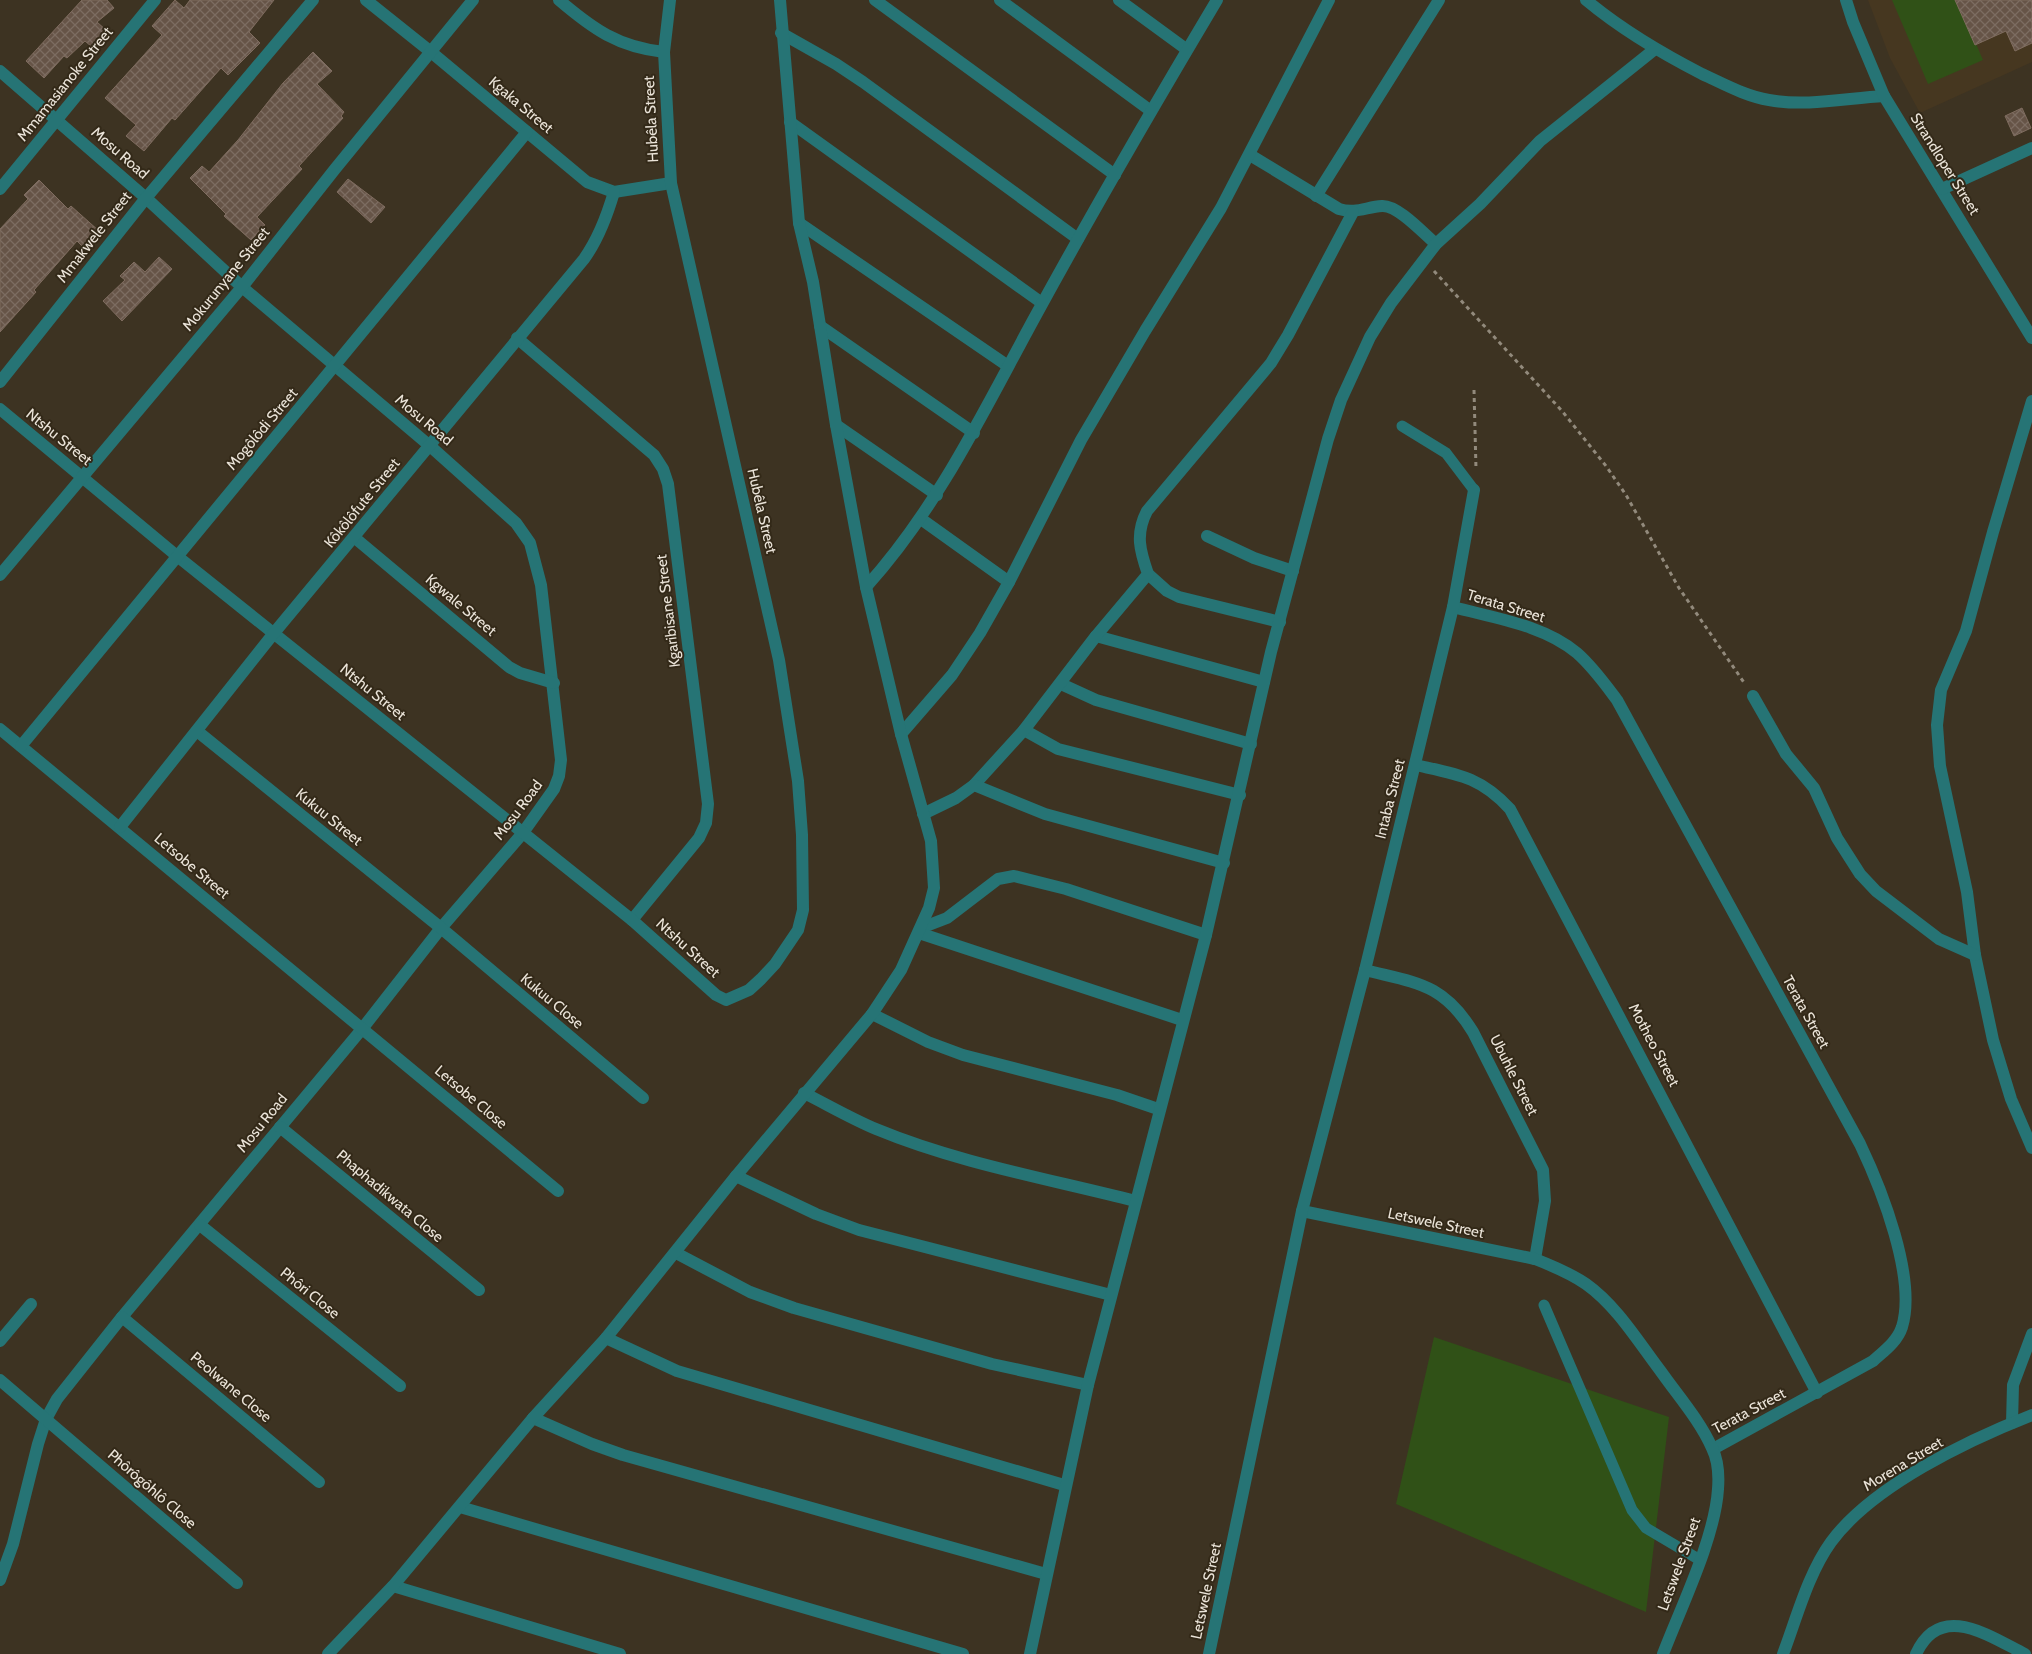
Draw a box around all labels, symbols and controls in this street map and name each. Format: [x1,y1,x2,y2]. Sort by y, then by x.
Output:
street label: Mmamasianoke Street [13,23,117,145]
street label: Kgaka Street [485,73,557,137]
street label: Hubêla Street [640,75,662,163]
street label: Strandloper Street [1906,110,1984,218]
street label: Mosu Road [88,123,152,183]
street label: Mmakwele Street [53,188,135,286]
street label: Mokurunyane Street [179,223,273,335]
street label: Mogôlôdi Street [223,384,301,474]
street label: Mosu Road [391,391,457,449]
street label: Ntshu Street [22,405,96,469]
street label: Kôkôlôfute Street [320,455,404,551]
street label: Hubêla Street [743,467,781,555]
street label: Kgaribisane Street [652,553,684,669]
street label: Kgwale Street [422,570,500,640]
street label: Terata Street [1465,586,1547,626]
street label: Ntshu Street [336,660,410,724]
street label: Intaba Street [1371,757,1409,841]
street label: Mosu Road [490,777,546,843]
street label: Kukuu Street [292,785,366,849]
street label: Letsobe Street [151,829,233,903]
street label: Ntshu Street [652,915,724,981]
street label: Kukuu Close [517,969,587,1033]
street label: Terata Street [1779,972,1833,1052]
street label: Motheo Street [1625,1001,1683,1089]
street label: Ubuhle Street [1486,1032,1542,1118]
street label: Letsobe Close [431,1062,511,1133]
street label: Mosu Road [233,1090,291,1156]
street label: Phaphadikwata Close [333,1146,447,1246]
street label: Letswele Street [1386,1204,1486,1242]
street label: Phôri Close [277,1264,344,1323]
street label: Peolwane Close [187,1348,275,1426]
street label: Terata Street [1709,1384,1789,1438]
street label: Morena Street [1860,1433,1946,1495]
street label: Phôrôgôhlô Close [104,1446,200,1533]
street label: Letswele Street [1654,1515,1704,1613]
street label: Letswele Street [1187,1541,1225,1641]

